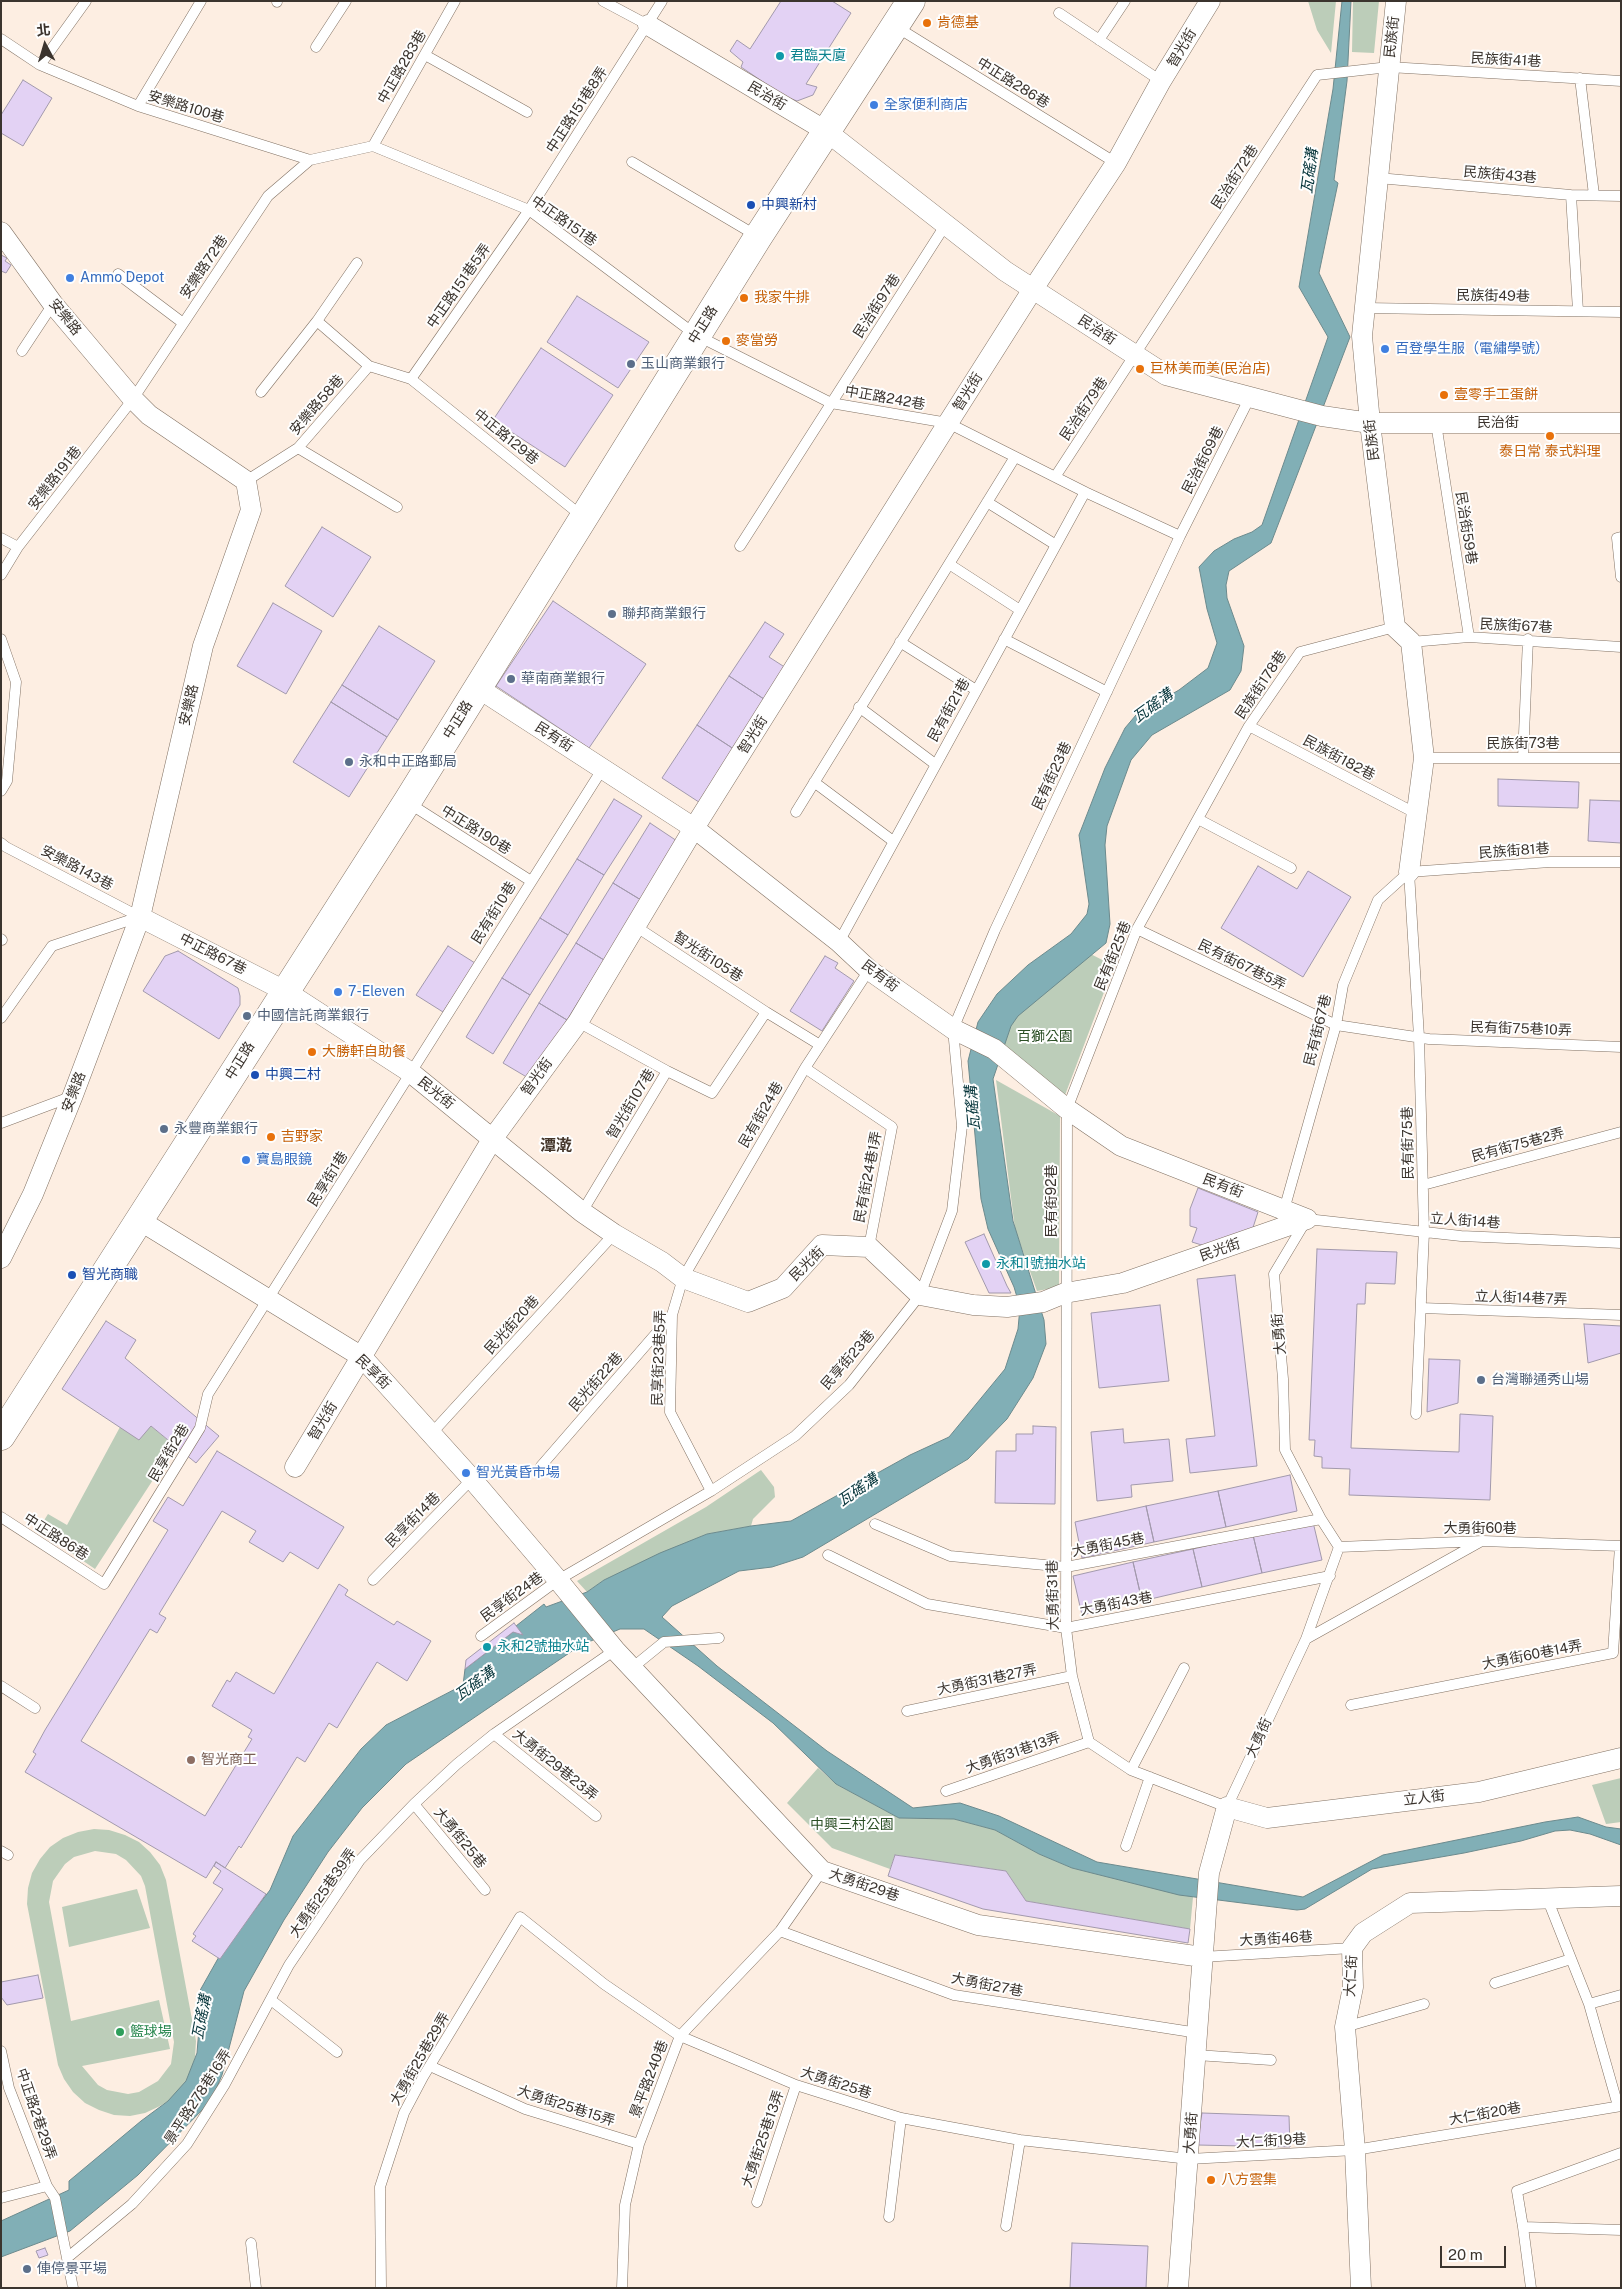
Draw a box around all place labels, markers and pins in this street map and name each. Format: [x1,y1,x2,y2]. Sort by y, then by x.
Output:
place label: 肯德基 [937,15,979,31]
marker: 肯德基 [921,17,933,29]
place label: 君臨天廈 [790,48,846,64]
marker: 君臨天廈 [774,50,786,62]
place label: 全家便利商店 [884,97,968,113]
marker: 全家便利商店 [868,99,880,111]
place label: 中興新村 [761,197,817,213]
marker: 中興新村 [745,199,757,211]
place label: Ammo Depot [80,270,164,286]
marker: Ammo Depot [64,272,76,284]
place label: 我家牛排 [754,290,810,306]
marker: 我家牛排 [738,292,750,304]
place label: 麥當勞 [736,333,778,349]
marker: 麥當勞 [720,335,732,347]
place label: 百登學生服（電繡學號） [1395,341,1549,357]
marker: 百登學生服（電繡學號） [1379,343,1391,355]
place label: 玉山商業銀行 [641,356,725,372]
marker: 玉山商業銀行 [625,358,637,370]
place label: 巨林美而美(民治店) [1150,361,1271,377]
marker: 巨林美而美(民治店) [1134,363,1146,375]
place label: 壹零手工蛋餅 [1454,387,1538,403]
marker: 壹零手工蛋餅 [1438,389,1450,401]
marker: 泰日常 泰式料理 [1544,430,1556,442]
place label: 泰日常 泰式料理 [1499,444,1601,460]
place label: 聯邦商業銀行 [622,606,706,622]
marker: 聯邦商業銀行 [606,608,618,620]
place label: 華南商業銀行 [521,671,605,687]
marker: 華南商業銀行 [505,673,517,685]
place label: 永和中正路郵局 [359,754,457,770]
marker: 永和中正路郵局 [343,756,355,768]
place label: 7-Eleven [348,984,405,1000]
marker: 7-Eleven [332,986,344,998]
place label: 中國信託商業銀行 [257,1008,369,1024]
marker: 中國信託商業銀行 [241,1010,253,1022]
place label: 大勝軒自助餐 [322,1044,406,1060]
marker: 大勝軒自助餐 [306,1046,318,1058]
place label: 中興二村 [265,1067,321,1083]
marker: 中興二村 [249,1069,261,1081]
place label: 永豐商業銀行 [174,1121,258,1137]
marker: 永豐商業銀行 [158,1123,170,1135]
place label: 吉野家 [281,1129,323,1145]
marker: 吉野家 [265,1131,277,1143]
place label: 寶島眼鏡 [256,1152,312,1168]
marker: 寶島眼鏡 [240,1154,252,1166]
place label: 永和1號抽水站 [996,1256,1086,1272]
marker: 永和1號抽水站 [980,1258,992,1270]
place label: 智光商職 [82,1267,138,1283]
marker: 智光商職 [66,1269,78,1281]
place label: 台灣聯通秀山場 [1491,1372,1589,1388]
marker: 台灣聯通秀山場 [1475,1374,1487,1386]
place label: 智光黃昏市場 [476,1465,560,1481]
marker: 智光黃昏市場 [460,1467,472,1479]
place label: 永和2號抽水站 [497,1639,589,1655]
marker: 永和2號抽水站 [481,1641,493,1653]
place label: 智光商工 [201,1752,257,1768]
marker: 智光商工 [185,1754,197,1766]
place label: 籃球場 [130,2024,172,2040]
marker: 籃球場 [114,2026,126,2038]
place label: 八方雲集 [1221,2172,1277,2188]
marker: 八方雲集 [1205,2174,1217,2186]
place label: 俥停景平場 [37,2261,107,2277]
marker: 俥停景平場 [21,2263,33,2275]

